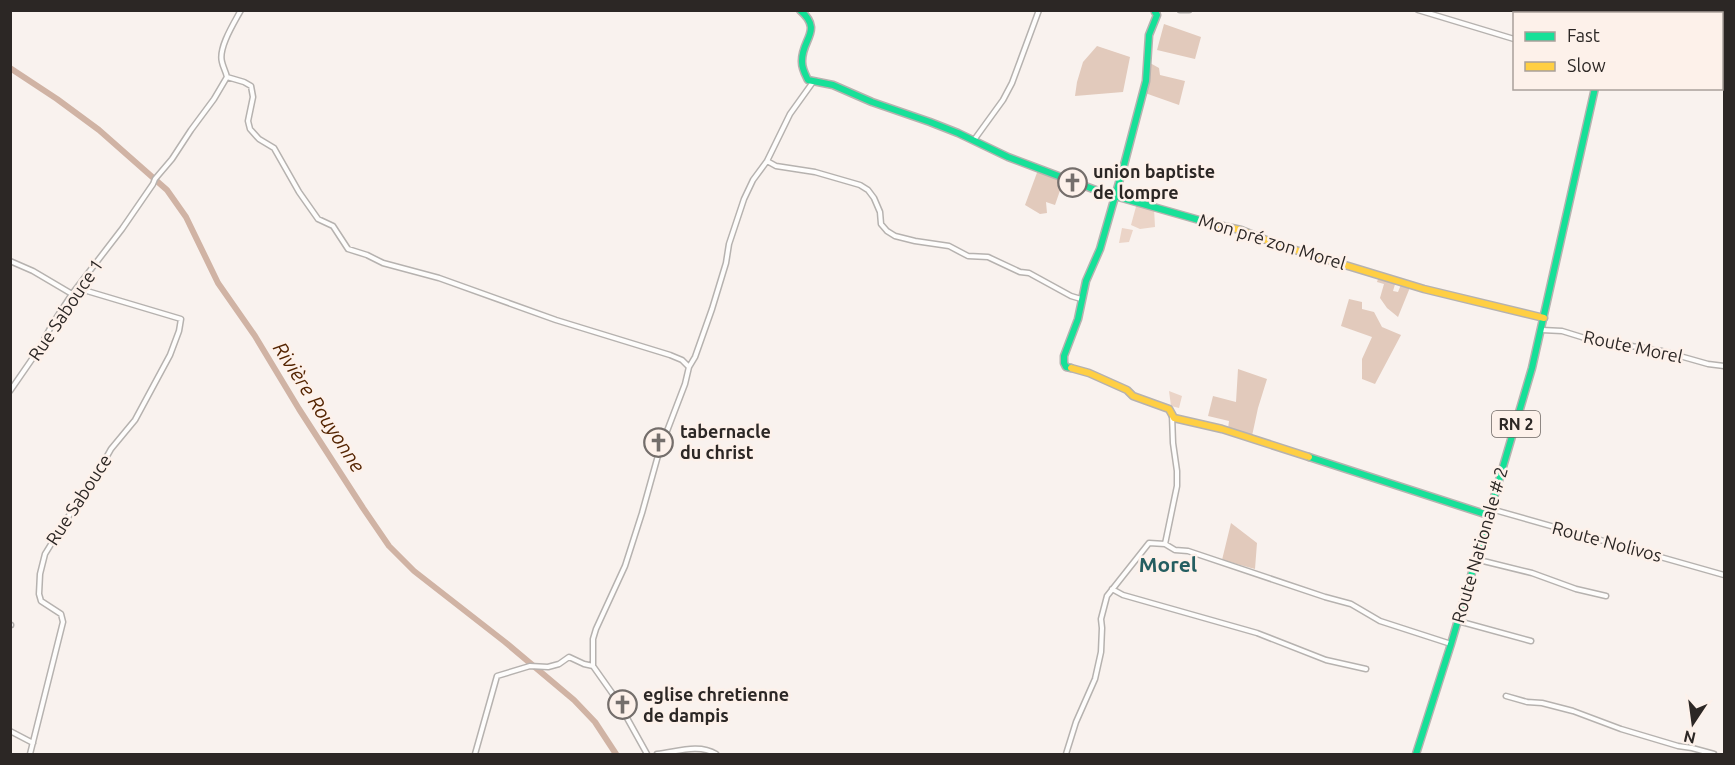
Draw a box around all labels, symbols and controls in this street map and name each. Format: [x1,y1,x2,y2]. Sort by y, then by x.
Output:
legend [1513,12,1723,90]
text: Fast [1567,25,1600,45]
text: Slow [1567,55,1606,75]
place label: union baptiste de lompre [1093,161,1215,202]
church icon: union baptiste de lompre [1056,166,1088,198]
street label: Mon pré zon Morel [1196,209,1348,273]
street label: Rue Sabouce 1 [24,255,106,364]
street label: Route Morel [1582,326,1685,366]
water label: Rivière Rouyonne [269,337,370,476]
road number: RN 2 [1492,411,1540,437]
place label: tabernacle du christ [680,421,771,462]
church icon: tabernacle du christ [643,426,675,458]
street label: Rue Sabouce [41,450,115,548]
street label: Route Nationale # 2 [1447,464,1511,625]
street label: Route Nolivos [1550,517,1664,565]
district label: Morel [1139,552,1197,576]
place label: eglise chretienne de dampis [643,684,789,725]
church icon: eglise chretienne de dampis [606,689,638,721]
north arrow [1663,693,1723,753]
text: N [1682,728,1697,748]

